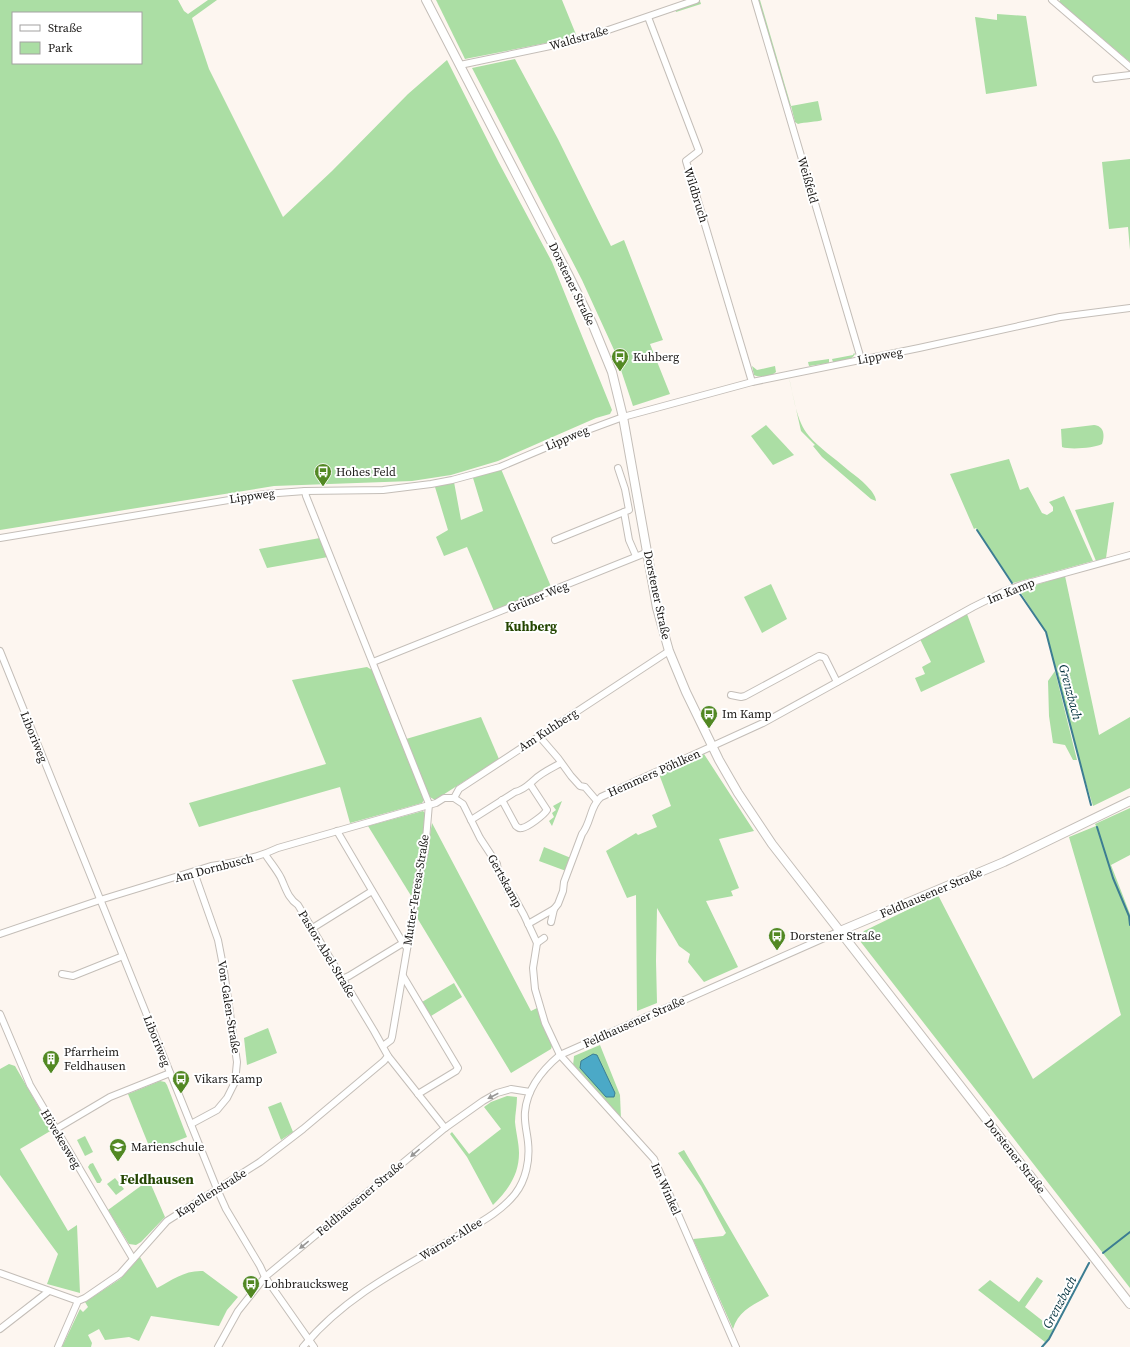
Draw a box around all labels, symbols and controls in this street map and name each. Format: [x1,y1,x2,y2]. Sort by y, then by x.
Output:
legend [12,12,142,64]
text: Straße [48,20,82,36]
street label: Waldstraße [548,22,610,54]
text: Park [48,40,73,56]
street label: Weißfeld [794,155,822,205]
street label: Wildbruch [680,165,712,225]
street label: Dorstener Straße [545,240,599,328]
street label: Lippweg [856,344,904,368]
bus stop icon: Kuhberg [610,347,630,372]
place label: Kuhberg [633,349,679,365]
street label: Lippweg [543,422,591,454]
bus stop icon: Hohes Feld [313,462,333,487]
place label: Hohes Feld [336,464,396,480]
street label: Lippweg [228,485,276,507]
street label: Dorstener Straße [640,549,674,641]
street label: Im Kamp [985,574,1037,608]
street label: Grüner Weg [505,578,571,616]
district label: Kuhberg [505,618,557,635]
water label: Grenzbach [1055,662,1086,722]
bus stop icon: Im Kamp [699,704,719,729]
street label: Am Kuhberg [515,705,581,755]
place label: Im Kamp [722,706,772,722]
street label: Liboriweg [16,709,52,765]
street label: Hemmers Pöhlken [605,745,703,801]
street label: Mutter-Teresa-Straße [399,833,433,947]
street label: Am Dornbusch [173,850,255,886]
street label: Gertskamp [484,851,526,911]
street label: Feldhausener Straße [877,864,985,922]
street label: Pastor-Abel-Straße [295,907,359,1001]
bus stop icon: Dorstener Straße [767,926,787,951]
place label: Dorstener Straße [790,928,881,944]
street label: Von-Galen-Straße [214,959,244,1055]
street label: Feldhausener Straße [581,992,687,1052]
street label: Liboriweg [139,1013,175,1069]
place label: Pfarrheim Feldhausen [64,1044,126,1074]
building icon: Pfarrheim Feldhausen [41,1049,61,1074]
bus stop icon: Vikars Kamp [171,1069,191,1094]
place label: Vikars Kamp [194,1071,262,1087]
one-way arrow [487,1092,498,1099]
street label: Hövekesweg [37,1106,85,1172]
street label: Dorstener Straße [981,1115,1049,1197]
school or university icon: Marienschule [108,1137,128,1162]
place label: Marienschule [131,1139,204,1155]
one-way arrow [409,1148,420,1157]
street label: Feldhausener Straße [313,1157,407,1239]
street label: Im Winkel [647,1160,685,1218]
street label: Kapellenstraße [173,1165,249,1221]
district label: Feldhausen [120,1169,194,1189]
street label: Warner-Allee [417,1214,485,1264]
one-way arrow [298,1240,309,1249]
water label: Grenzbach [1039,1273,1080,1331]
bus stop icon: Lohbraucksweg [241,1274,261,1299]
place label: Lohbraucksweg [264,1276,348,1292]

